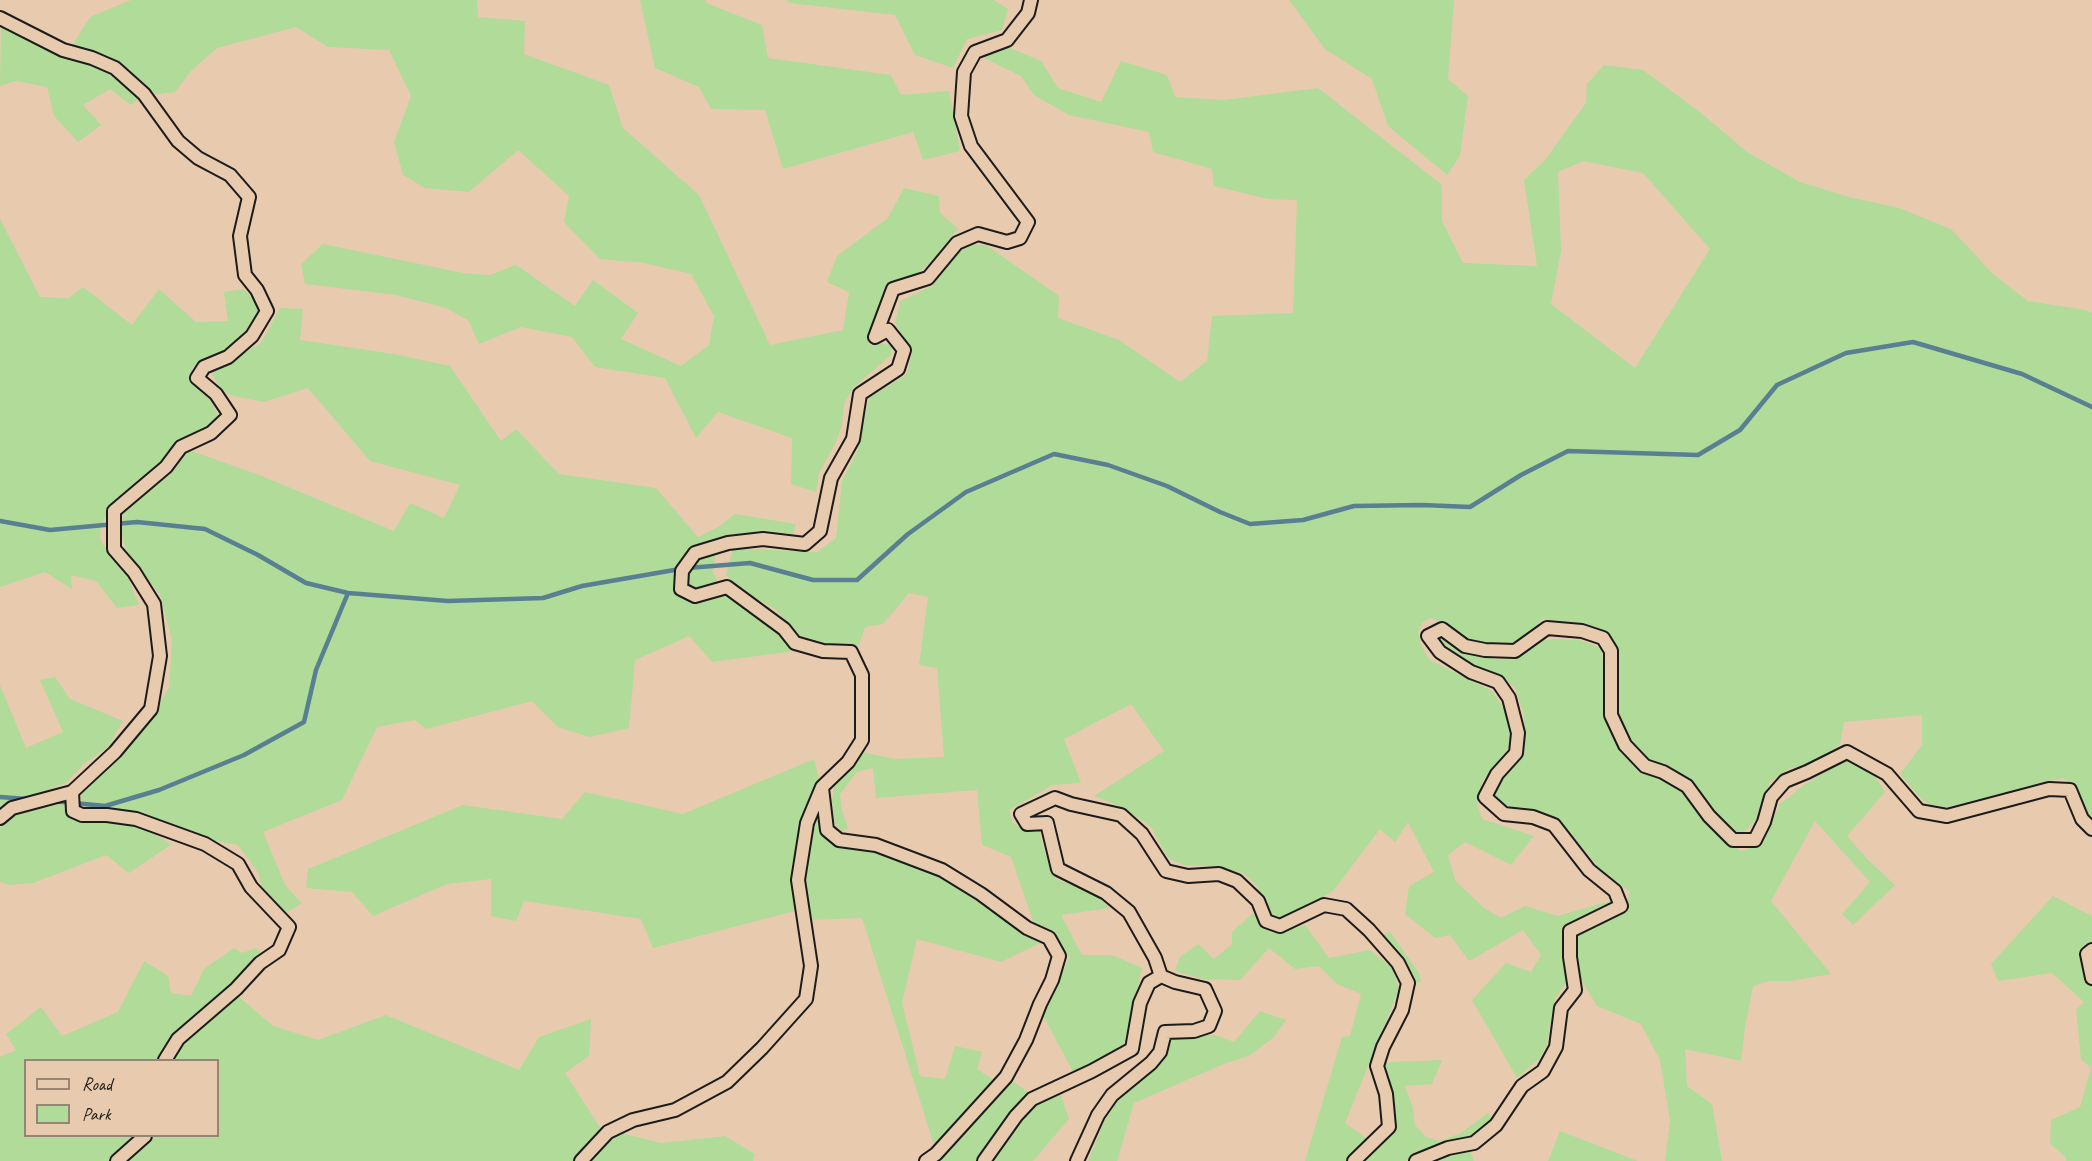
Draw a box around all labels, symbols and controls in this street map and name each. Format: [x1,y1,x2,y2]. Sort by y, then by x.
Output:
legend [24,1059,219,1137]
text: Road [82,1073,112,1095]
text: Park [82,1103,111,1125]

